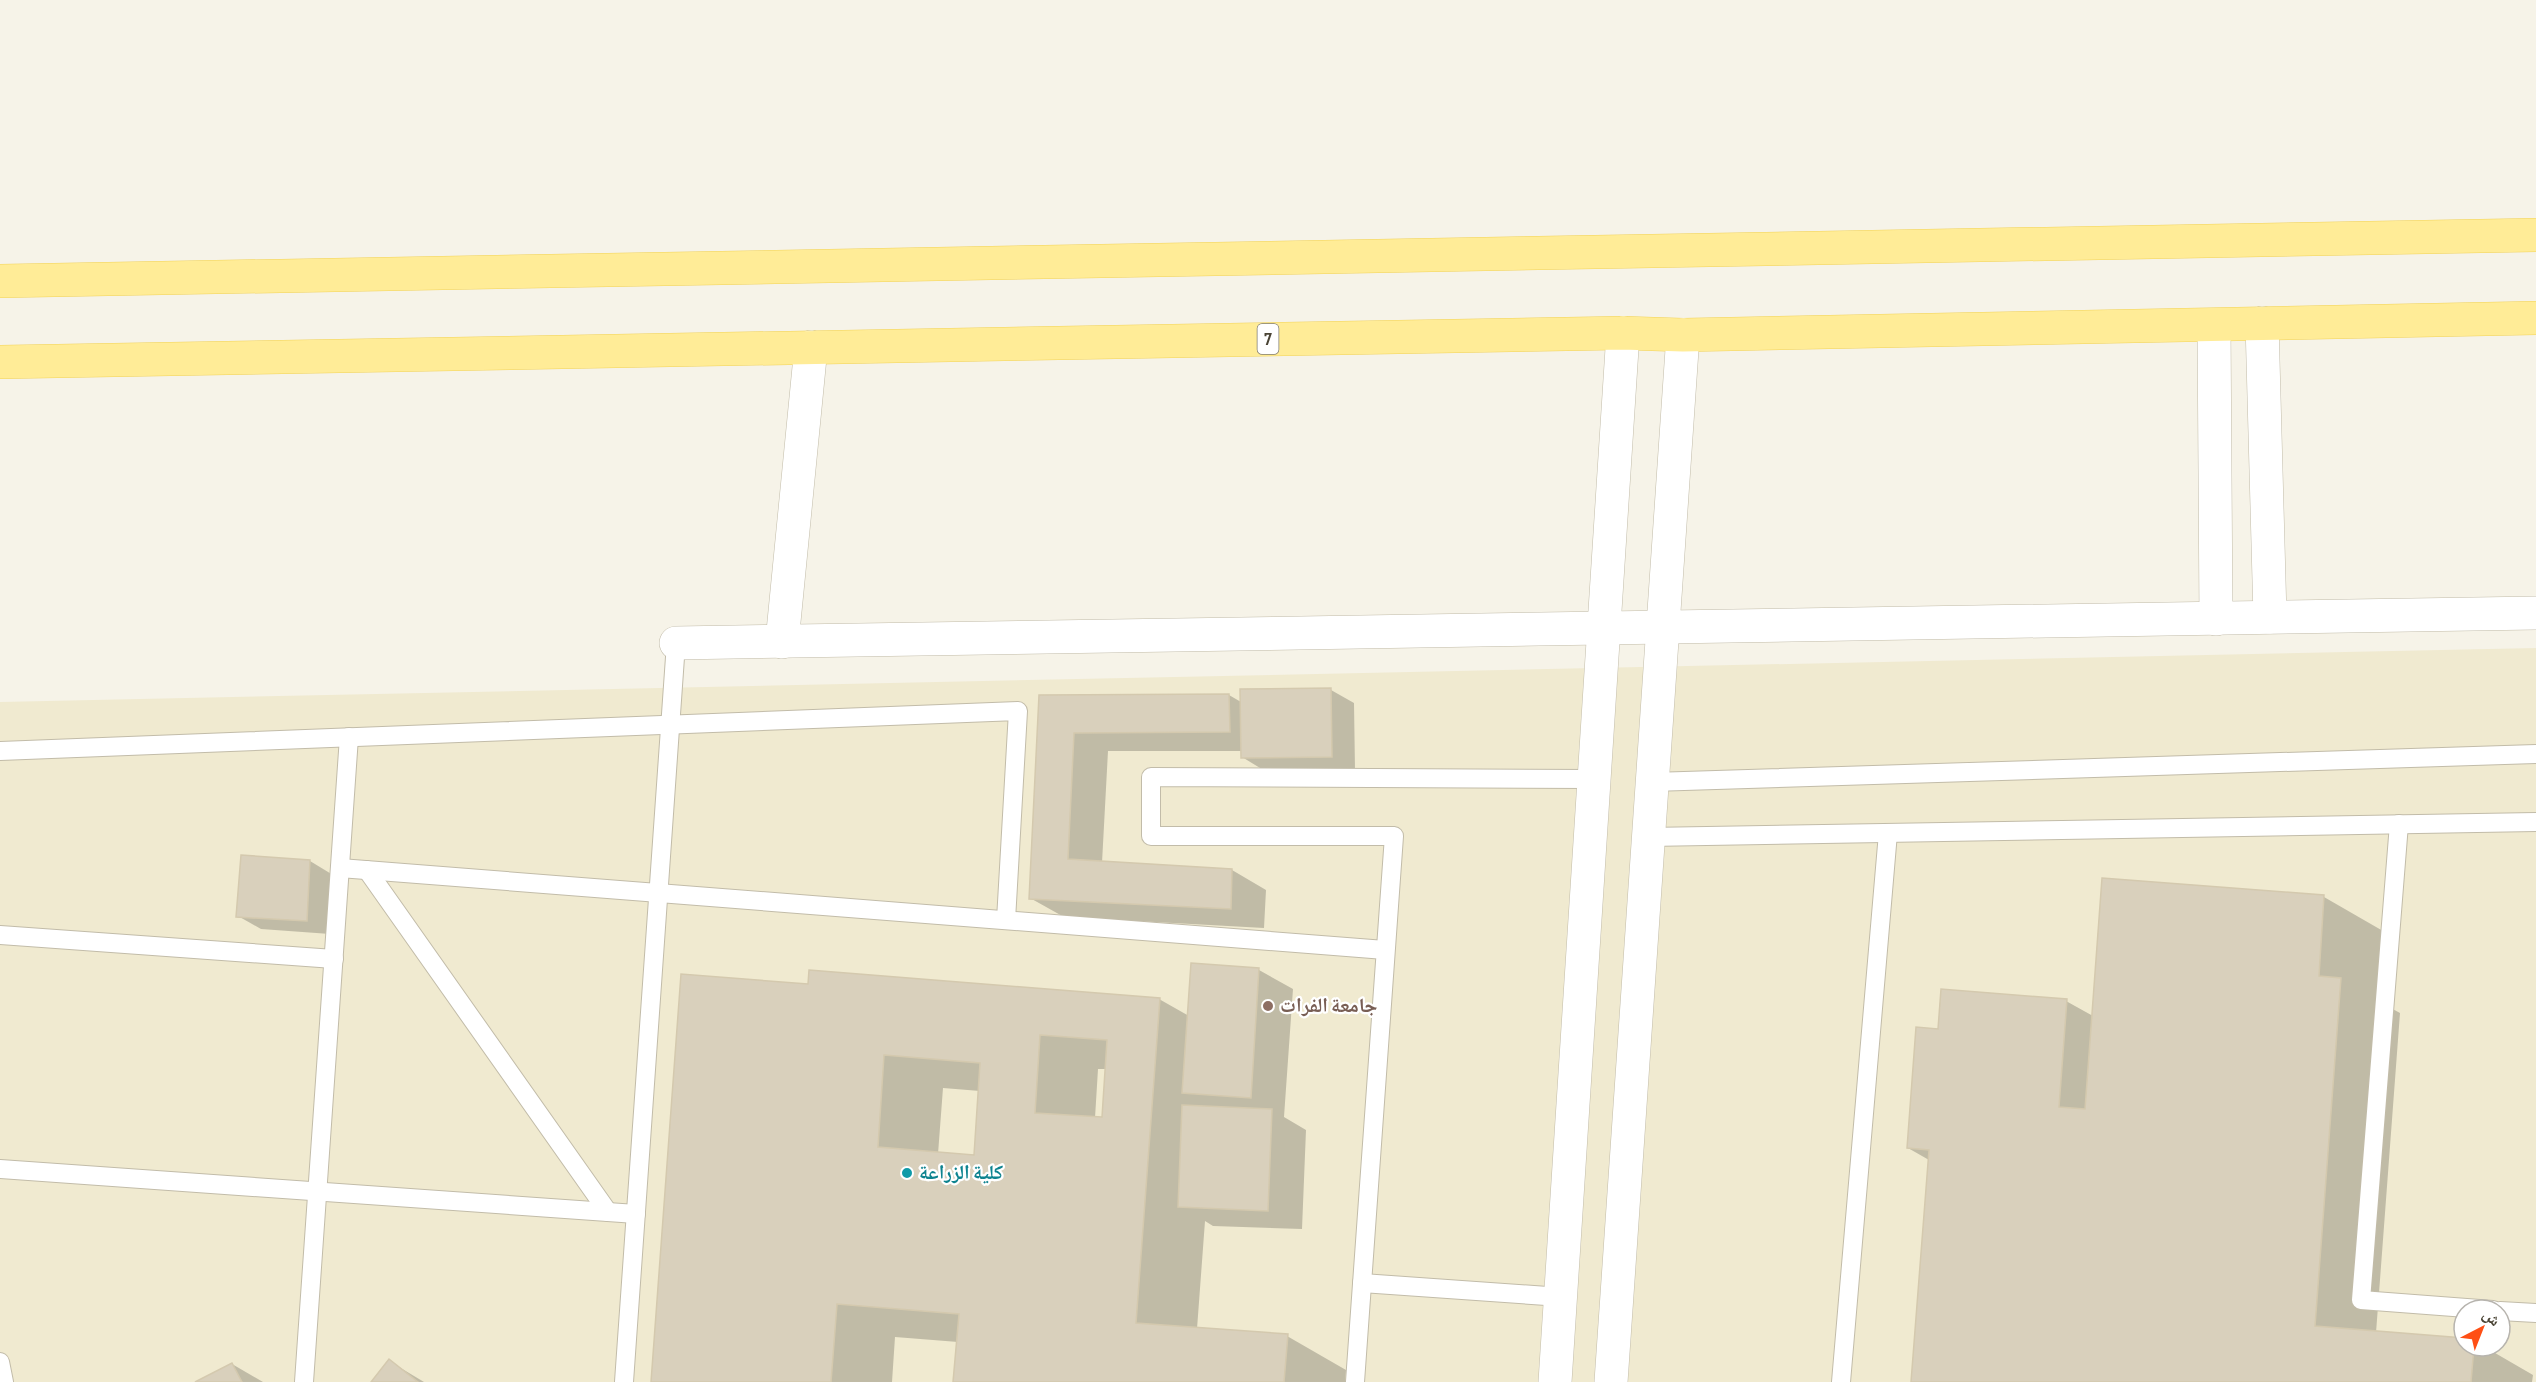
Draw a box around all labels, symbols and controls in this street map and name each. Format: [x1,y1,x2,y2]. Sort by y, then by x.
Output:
road number: 7 [1258,324,1278,354]
place label: جامعة الفرات [1280,994,1378,1018]
marker: جامعة الفرات [1261,999,1275,1013]
place label: كلية الزراعة [919,1161,1003,1185]
marker: كلية الزراعة [900,1166,914,1180]
north arrow [2452,1298,2512,1358]
text: ش [2478,1305,2504,1331]

